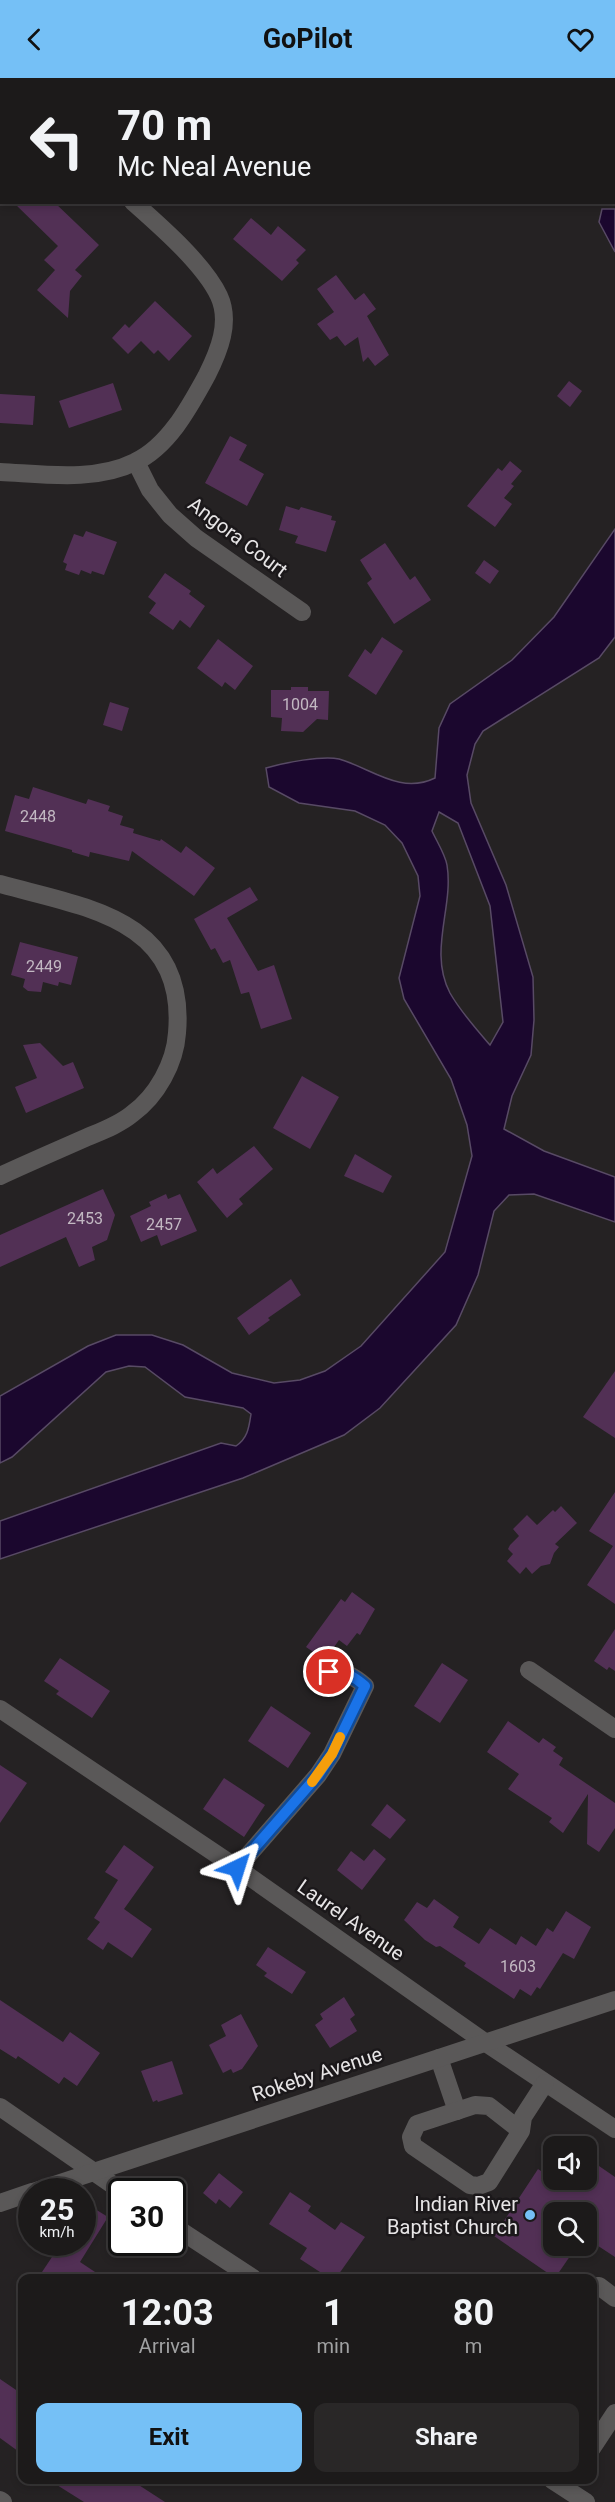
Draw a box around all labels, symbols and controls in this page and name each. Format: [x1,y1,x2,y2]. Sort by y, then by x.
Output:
icon: back [18,23,51,56]
text: GoPilot [263,23,352,55]
icon: heart [564,23,597,56]
text: 70 m [117,101,212,150]
icon: left [18,102,96,180]
text: Mc Neal Avenue [117,151,311,183]
street label: Angora Court [184,492,292,582]
house number: 1004 [282,695,318,714]
house number: 2448 [20,807,56,826]
house number: 2449 [26,957,62,976]
house number: 2453 [67,1209,103,1228]
house number: 2457 [146,1215,182,1234]
pin [303,1646,354,1697]
icon: arrive [312,1655,345,1688]
position arrow [205,1836,269,1900]
street label: Laurel Avenue [293,1874,409,1966]
house number: 1603 [500,1957,536,1976]
street label: Rokeby Avenue [249,2042,385,2106]
map controls [543,2136,597,2256]
button: sound [543,2136,597,2190]
speed limit sign: 30 [108,2178,186,2256]
text: 25 [40,2192,74,2227]
place label: Indian River Baptist Church [387,2192,518,2239]
button: search [543,2202,597,2256]
marker: Indian River Baptist Church [523,2208,537,2222]
text: km/h [39,2223,75,2241]
text: 12:03 [121,2292,214,2334]
text: 1 [323,2292,344,2334]
text: 80 [453,2292,494,2334]
text: Arrival [139,2334,196,2358]
text: min [316,2334,350,2358]
text: m [465,2334,482,2358]
button: Exit [36,2403,302,2472]
button: Share [314,2403,579,2472]

